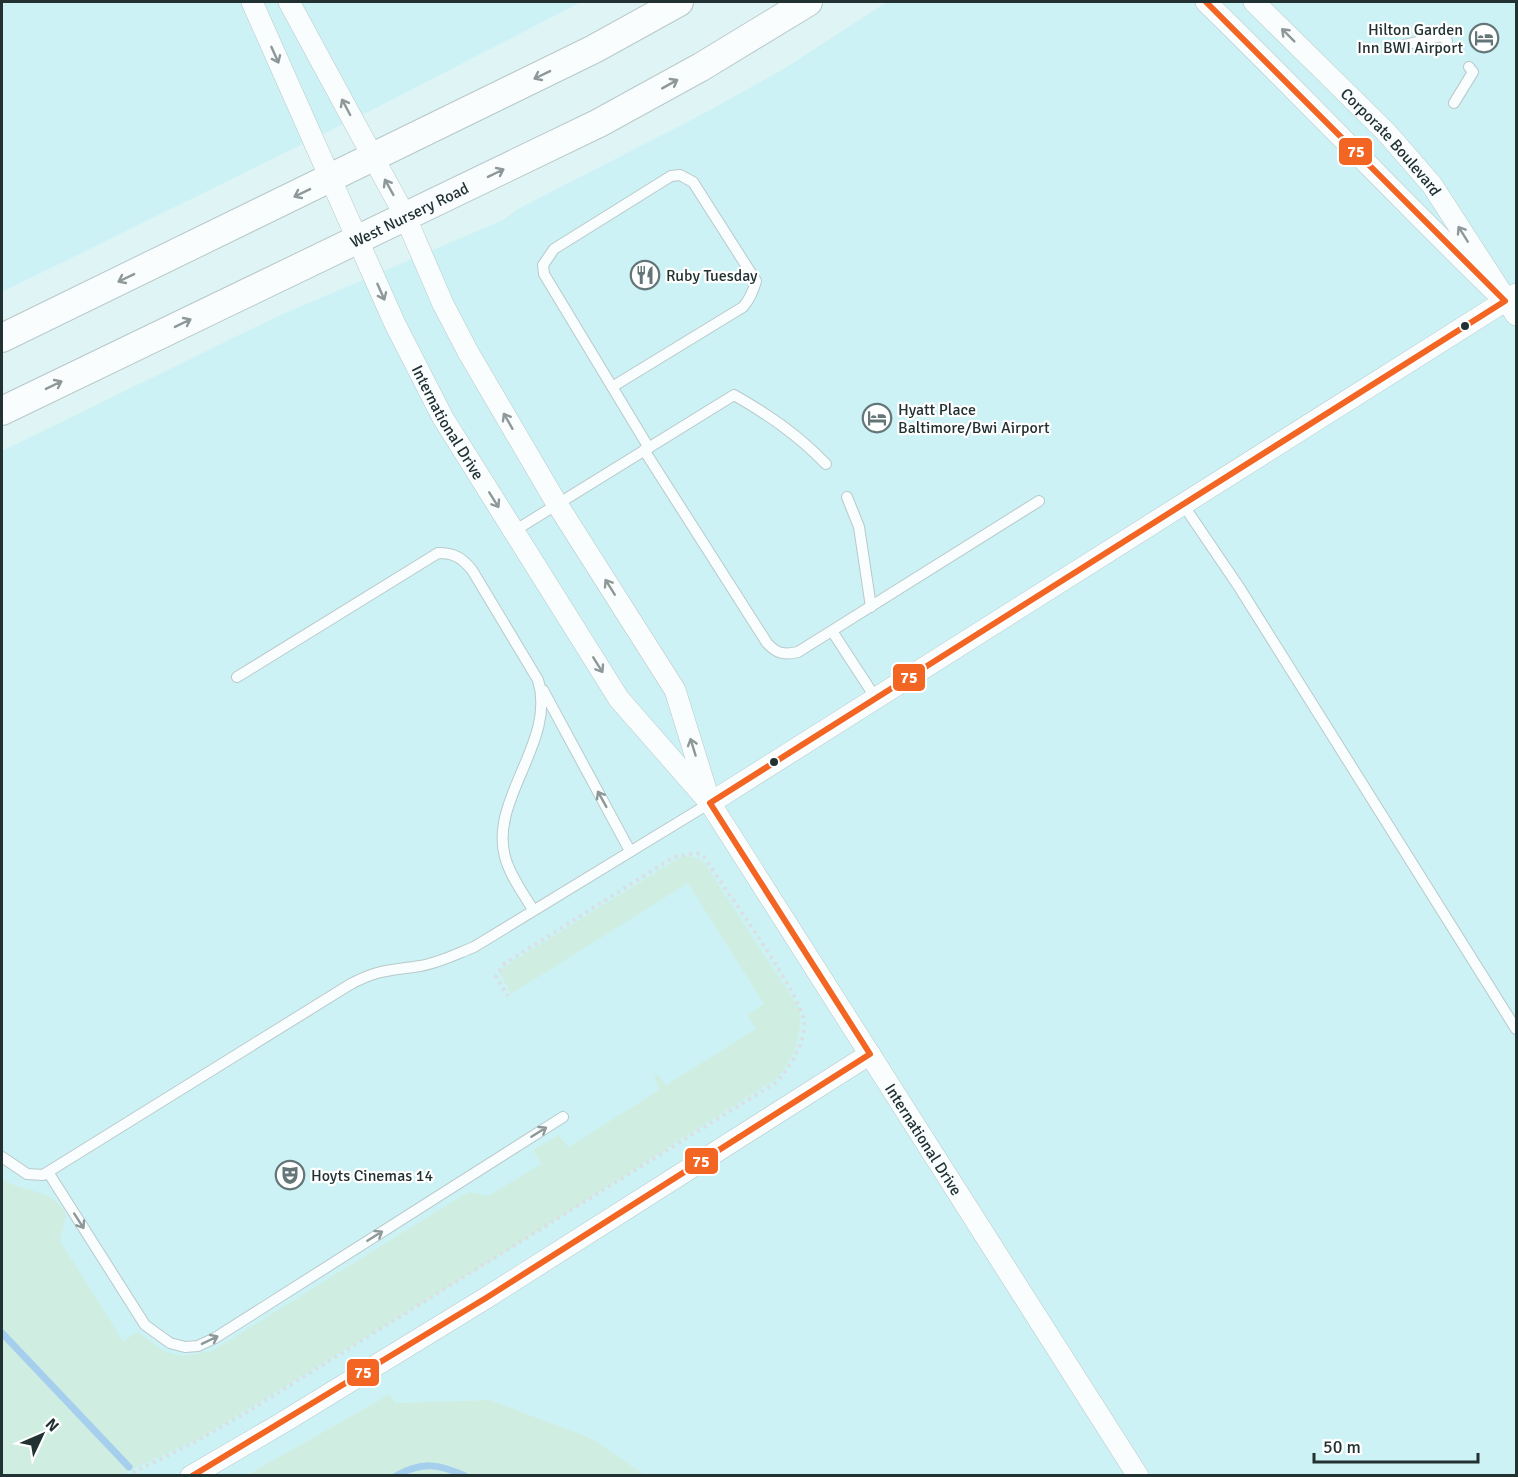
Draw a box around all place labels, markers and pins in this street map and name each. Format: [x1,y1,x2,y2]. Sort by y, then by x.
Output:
place label: Hilton Garden Inn BWI Airport [1357,20,1463,58]
hotel icon: Hilton Garden Inn BWI Airport [1468,22,1500,54]
restaurant icon: Ruby Tuesday [629,259,661,291]
place label: Ruby Tuesday [666,266,758,286]
unlabelled marker [1459,320,1471,332]
place label: Hyatt Place Baltimore/Bwi Airport [898,400,1050,438]
hotel icon: Hyatt Place Baltimore/Bwi Airport [861,402,893,434]
unlabelled marker [768,756,780,768]
theatre icon: Hoyts Cinemas 14 [274,1159,306,1191]
place label: Hoyts Cinemas 14 [311,1166,433,1186]

